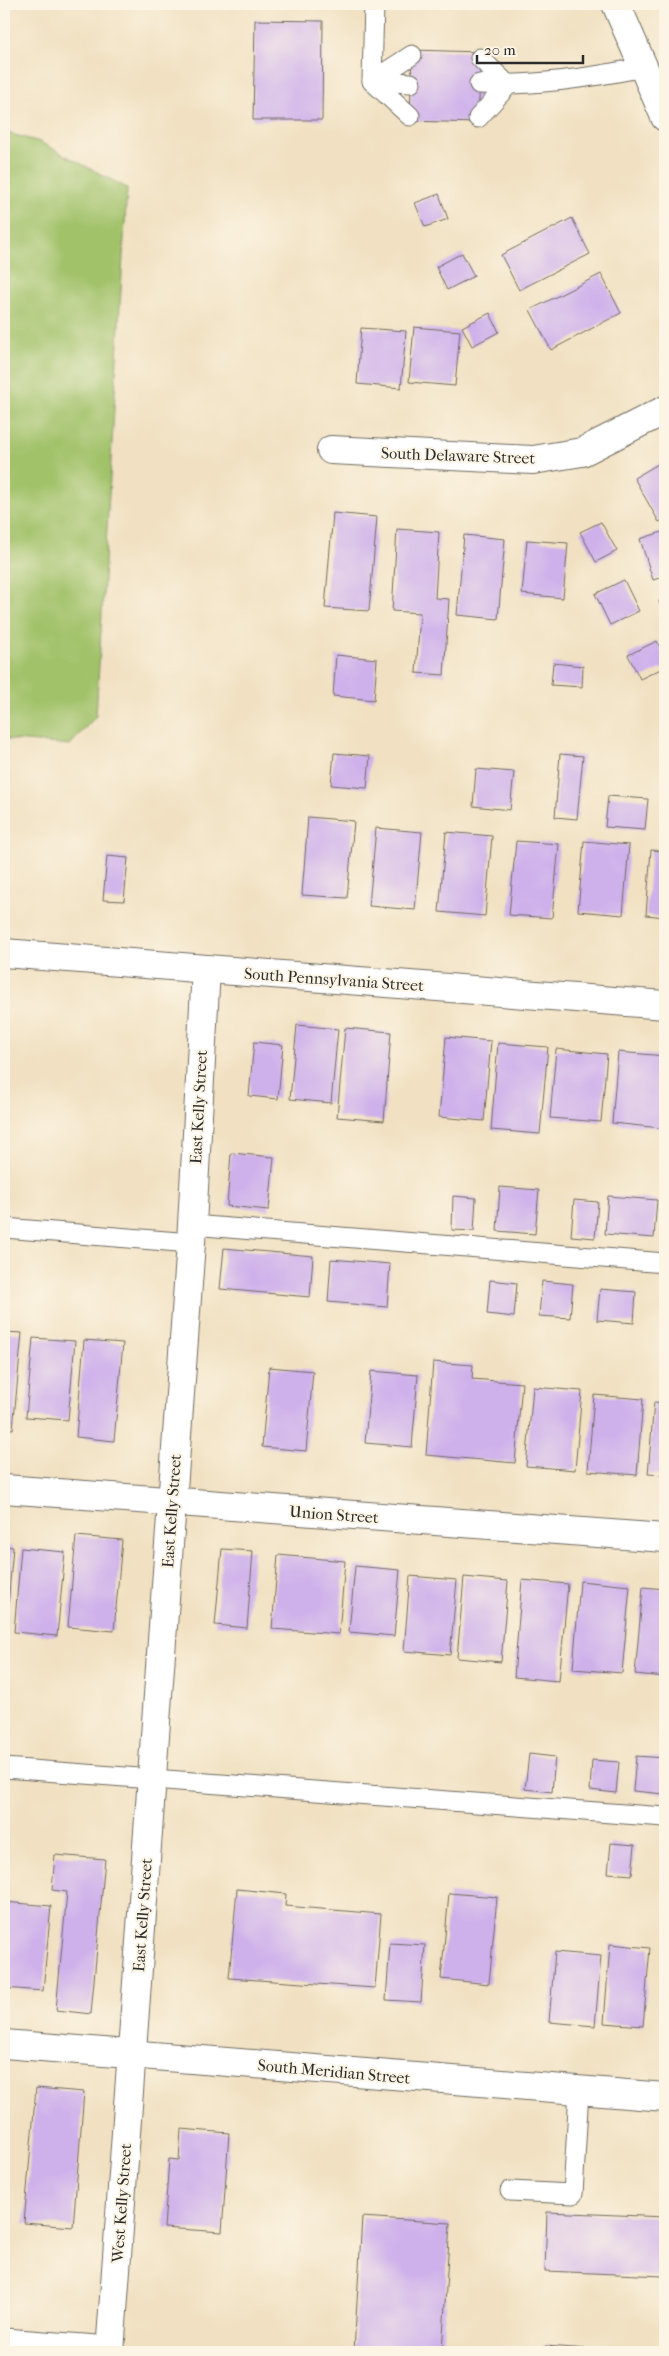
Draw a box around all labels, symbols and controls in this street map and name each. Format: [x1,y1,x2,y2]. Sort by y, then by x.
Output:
scale bar [477,32,583,64]
text: 20 m [484,41,516,59]
street label: South Delaware Street [381,443,536,468]
street label: South Pennsylvania Street [244,964,425,995]
street label: East Kelly Street [186,1049,211,1165]
street label: East Kelly Street [158,1453,185,1569]
street label: Union Street [289,1502,379,1527]
street label: East Kelly Street [129,1857,156,1973]
street label: South Meridian Street [257,2055,411,2088]
street label: West Kelly Street [108,2142,135,2264]

